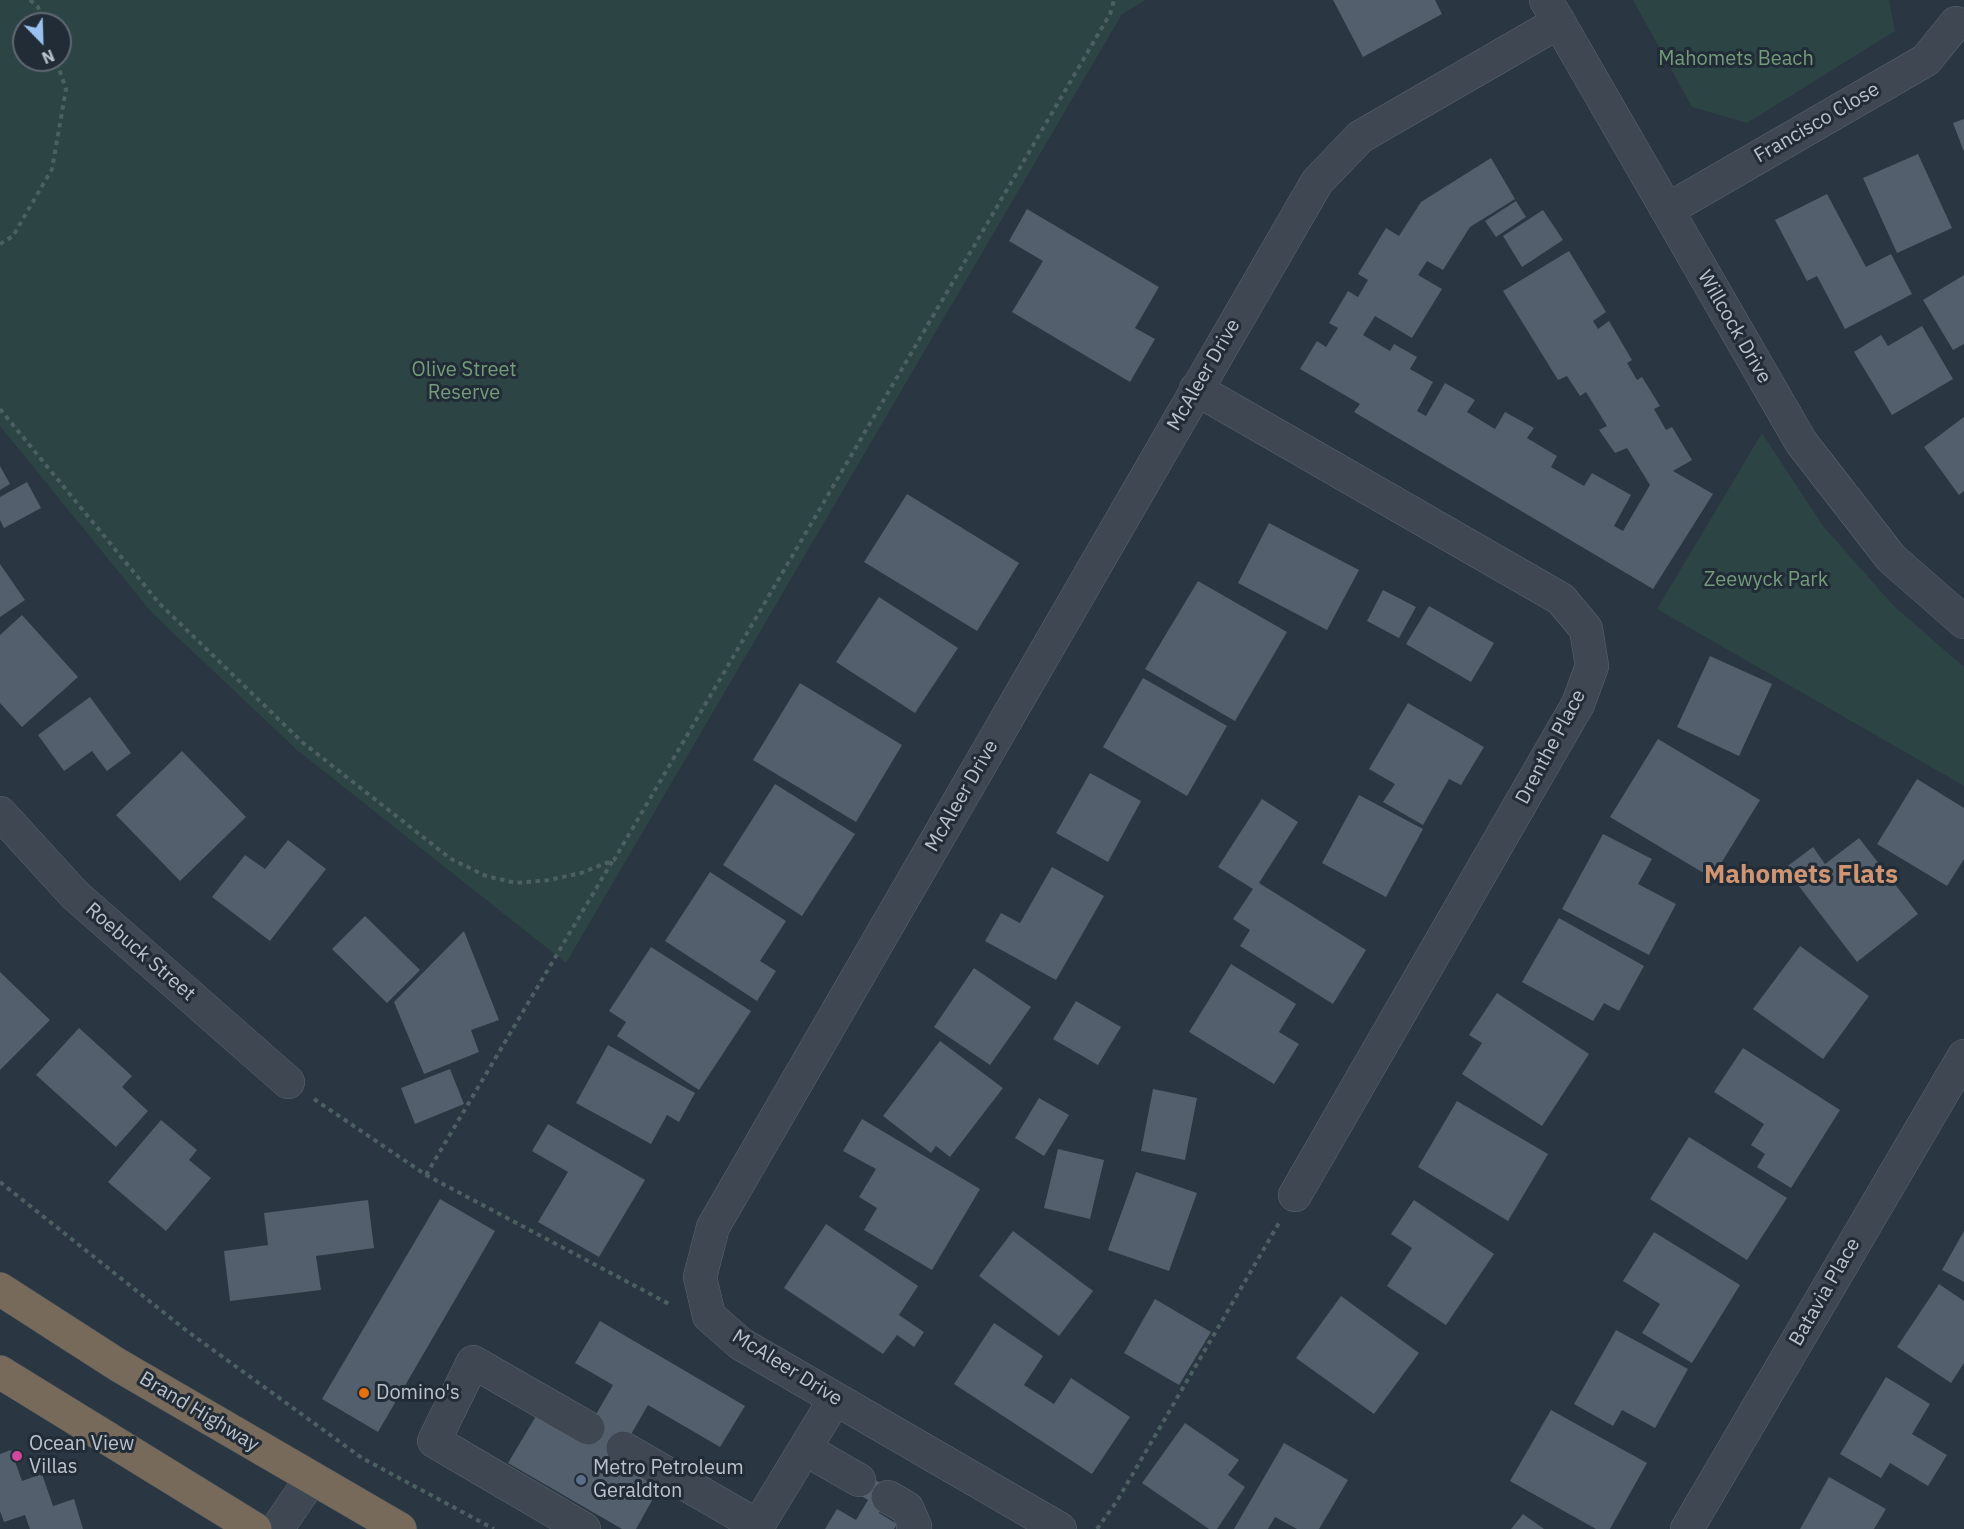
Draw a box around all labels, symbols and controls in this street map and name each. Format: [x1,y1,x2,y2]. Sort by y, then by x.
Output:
north arrow [12,12,72,72]
text: N [39,45,57,68]
park label: Mahomets Beach [1658,47,1814,71]
street label: Francisco Close [1750,77,1884,169]
street label: Willcock Drive [1692,266,1776,388]
street label: McAleer Drive [1162,315,1246,435]
park label: Olive Street Reserve [412,358,516,405]
park label: Zeewyck Park [1704,568,1828,592]
street label: Drenthe Place [1511,686,1591,808]
street label: McAleer Drive [920,736,1004,856]
district label: Mahomets Flats [1704,859,1898,891]
street label: Roebuck Street [80,898,200,1006]
street label: Batavia Place [1784,1234,1866,1350]
street label: McAleer Drive [728,1325,846,1411]
street label: Brand Highway [135,1367,263,1457]
place label: Domino's [376,1381,460,1405]
marker: Domino's [357,1386,371,1400]
place label: Ocean View Villas [29,1432,134,1479]
marker: Ocean View Villas [10,1449,24,1463]
place label: Metro Petroleum Geraldton [593,1456,744,1503]
marker: Metro Petroleum Geraldton [574,1473,588,1487]

